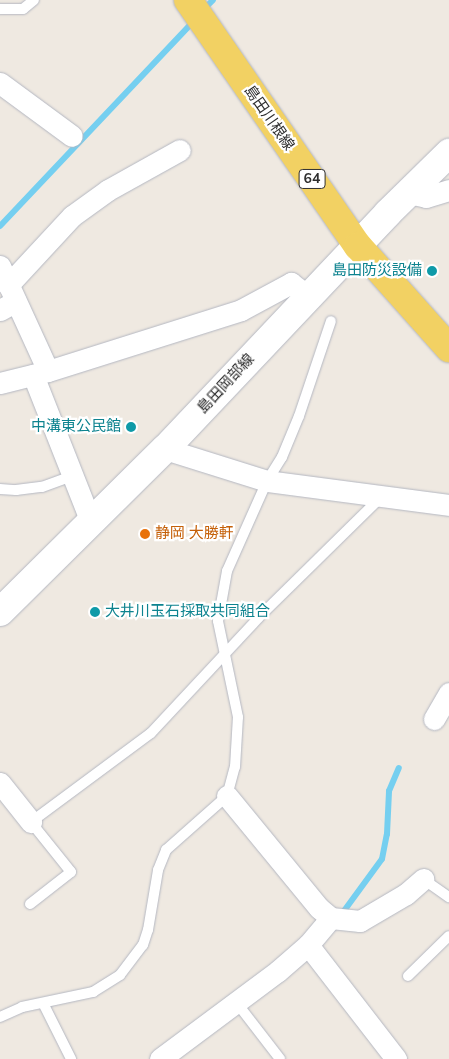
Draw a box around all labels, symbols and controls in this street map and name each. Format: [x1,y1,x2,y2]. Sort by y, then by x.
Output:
street label: 島田川根線 [240,82,298,154]
road number: 64 [298,168,326,190]
place label: 島田防災設備 [332,262,422,280]
marker: 島田防災設備 [426,265,438,277]
street label: 島田岡部線 [194,350,258,418]
place label: 中溝東公民館 [31,418,121,436]
marker: 中溝東公民館 [125,421,137,433]
place label: 静岡 大勝軒 [155,525,234,543]
marker: 静岡 大勝軒 [139,528,151,540]
place label: 大井川玉石採取共同組合 [105,603,270,621]
marker: 大井川玉石採取共同組合 [89,606,101,618]

